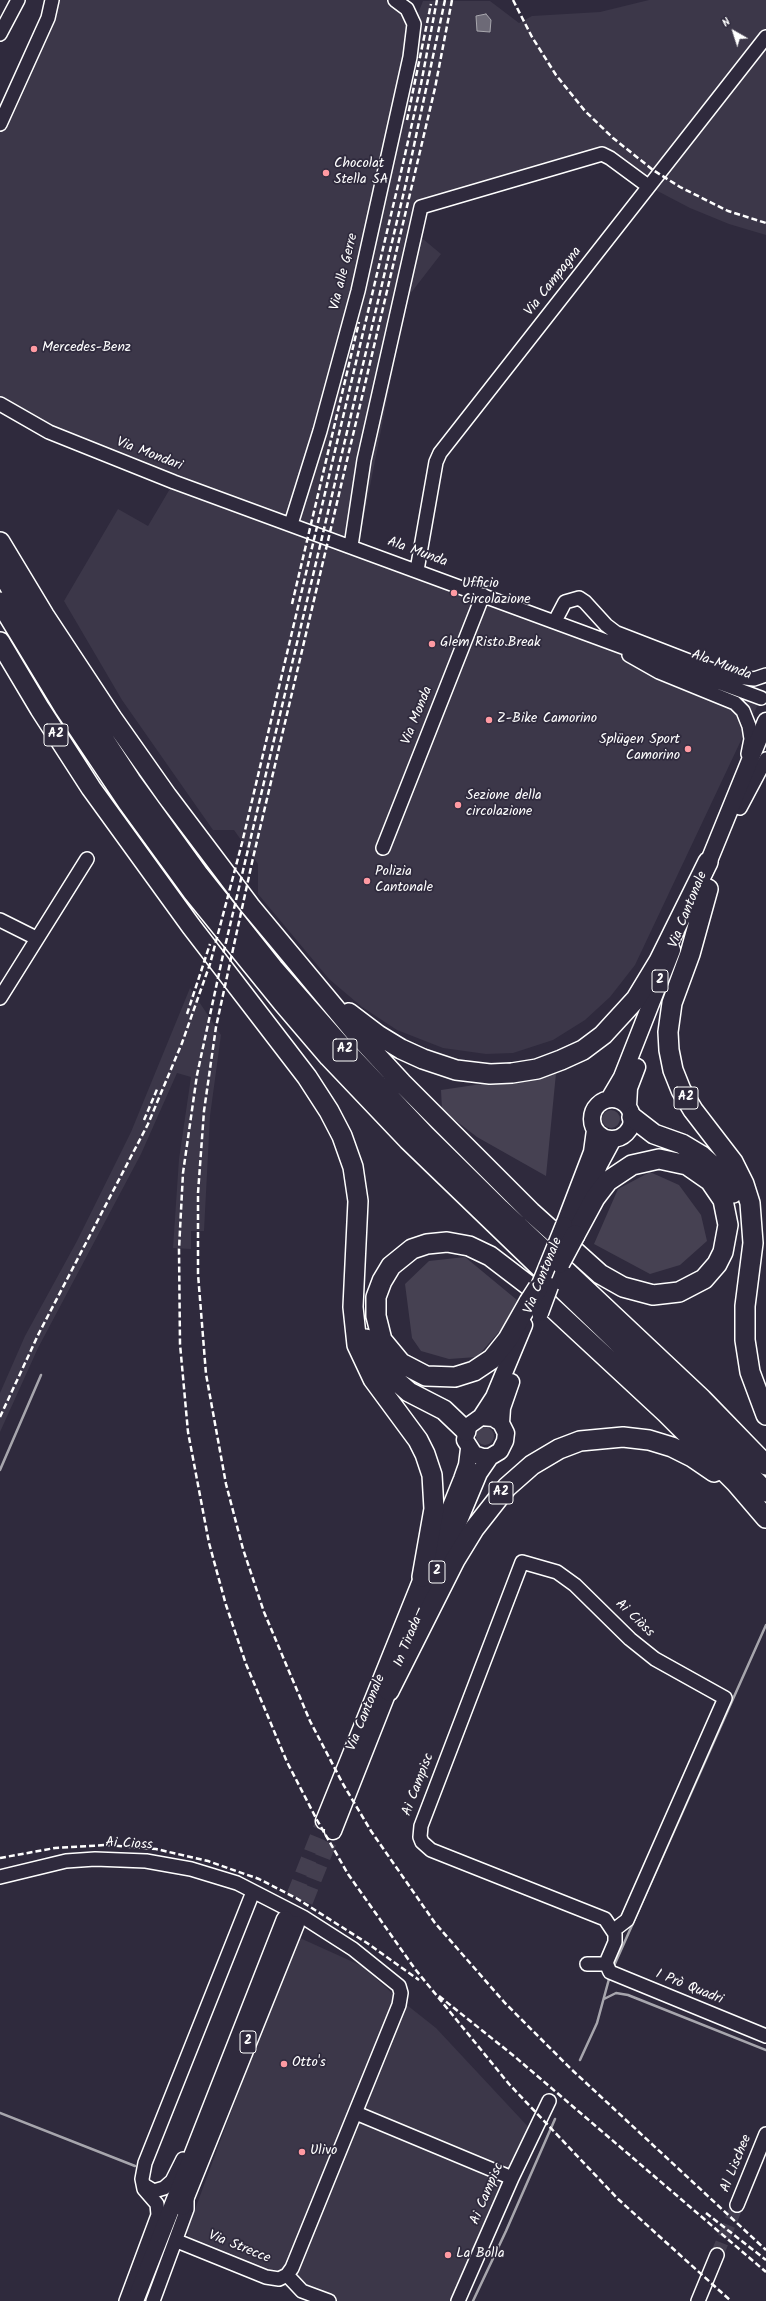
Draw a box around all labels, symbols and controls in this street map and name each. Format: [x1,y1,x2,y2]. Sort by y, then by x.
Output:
north arrow [714,12,754,52]
text: N [718,13,735,32]
place label: Chocolat Stella SA [334,157,388,190]
marker: Chocolat Stella SA [321,168,331,178]
street label: Via alle Gerre [327,232,363,312]
street label: Via Campagna [522,244,586,320]
place label: Mercedes-Benz [42,341,131,357]
marker: Mercedes-Benz [29,344,39,354]
street label: Via Mondari [114,435,184,475]
street label: Ala Munda [385,534,449,572]
place label: Ufficio Circolazione [462,577,531,610]
marker: Ufficio Circolazione [449,588,459,598]
place label: Glem Risto.Break [440,636,541,652]
marker: Glem Risto.Break [427,639,437,649]
street label: Ala Munda [689,647,753,685]
street label: Via Monda [399,684,437,748]
place label: Z-Bike Camorino [497,712,597,728]
marker: Z-Bike Camorino [484,715,494,725]
road number: A2 [44,724,68,746]
place label: Splügen Sport Camorino [599,733,680,766]
marker: Splügen Sport Camorino [683,744,693,754]
place label: Sezione della circolazione [466,789,542,822]
marker: Sezione della circolazione [453,800,463,810]
place label: Polizia Cantonale [375,865,433,898]
street label: Via Cantonale [666,869,712,951]
marker: Polizia Cantonale [362,876,372,886]
road number: 2 [652,970,668,992]
road number: A2 [333,1039,357,1061]
road number: A2 [674,1087,698,1109]
street label: Via Cantonale [521,1235,567,1317]
road number: A2 [489,1482,513,1504]
road number: 2 [429,1561,445,1583]
street label: Ai Ciòss [611,1596,657,1642]
street label: In Tirada [391,1614,427,1670]
street label: Via Cantonale [344,1672,390,1754]
street label: Ai Campisc [399,1751,439,1819]
street label: Ai Cioss [105,1835,153,1855]
street label: I Prò Quadri [653,1967,725,2009]
road number: 2 [240,2031,256,2053]
place label: Otto's [292,2056,326,2072]
marker: Otto's [279,2059,289,2069]
street label: Al Lischee [718,2133,756,2195]
place label: Ulivo [310,2144,337,2160]
marker: Ulivo [297,2147,307,2157]
street label: Ai Campisc [467,2160,509,2228]
street label: Via Strecce [205,2228,273,2268]
place label: La Bolla [456,2247,505,2263]
marker: La Bolla [443,2250,453,2260]

